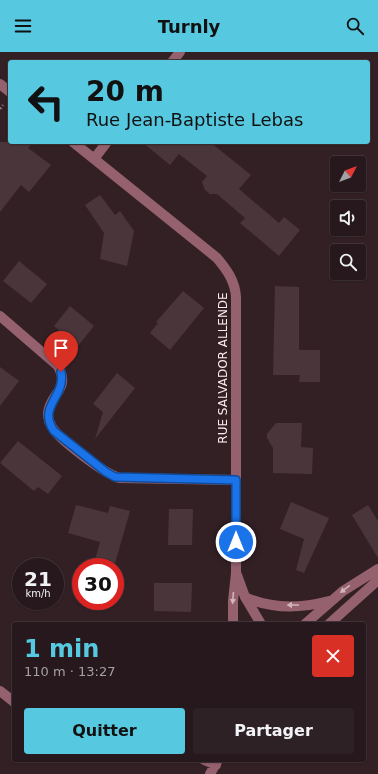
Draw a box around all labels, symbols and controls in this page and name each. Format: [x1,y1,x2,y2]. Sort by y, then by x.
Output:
icon: menu [12,15,34,37]
icon: search [344,15,366,37]
text: Turnly [158,16,220,37]
text: 20 m [86,75,164,108]
icon: left [20,76,72,128]
text: Rue Jean-Baptiste Lebas [86,109,303,130]
north arrow [330,156,366,192]
map controls [330,156,366,280]
button: sound [330,200,366,236]
button: search [330,244,366,280]
street label: RUE SALVADOR ALLENDE [216,292,230,444]
pin [44,331,78,372]
icon: arrive [50,337,72,359]
position arrow [215,521,257,563]
speed limit sign: 30 [72,558,124,610]
text: 21 [24,567,52,591]
one-way arrow [339,585,350,594]
text: km/h [25,588,51,599]
one-way arrow [230,592,237,604]
one-way arrow [286,602,299,608]
text: 1 min [24,635,99,663]
button: close [312,635,354,677]
text: 110 m · 13:27 [24,664,115,679]
button: Quitter [24,708,185,754]
button: Partager [193,708,354,754]

